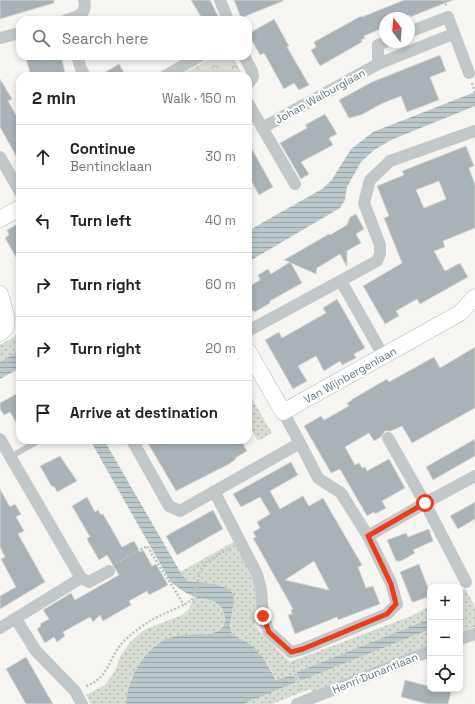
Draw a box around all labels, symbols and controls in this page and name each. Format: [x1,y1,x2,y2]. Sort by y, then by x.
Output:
north arrow [379,12,415,48]
search box [16,16,252,60]
icon: search [30,27,52,49]
text: Search here [62,29,148,48]
street label: Johan Walburglaan [272,65,368,127]
text: 2 min [32,87,76,109]
text: Walk · 150 m [162,90,236,107]
text: Continue [70,139,136,158]
icon: ahead [32,146,54,168]
text: 30 m [205,148,236,165]
text: Bentincklaan [70,158,152,175]
icon: left [32,210,54,232]
text: Turn left [70,211,132,230]
text: 40 m [205,212,236,229]
icon: right [32,274,54,296]
text: Turn right [70,275,141,294]
text: 60 m [205,276,236,293]
icon: right [32,338,54,360]
text: Turn right [70,339,141,358]
text: 20 m [205,340,236,357]
street label: Van Wijnbergenlaan [301,344,399,406]
icon: arrive [32,402,54,424]
text: Arrive at destination [70,403,218,422]
route start [416,494,434,512]
map controls [427,584,463,692]
button: + [427,584,463,620]
route end [254,607,272,625]
button: − [427,620,463,656]
street label: Henri Dunantlaan [330,649,420,697]
button: locate [427,656,463,692]

